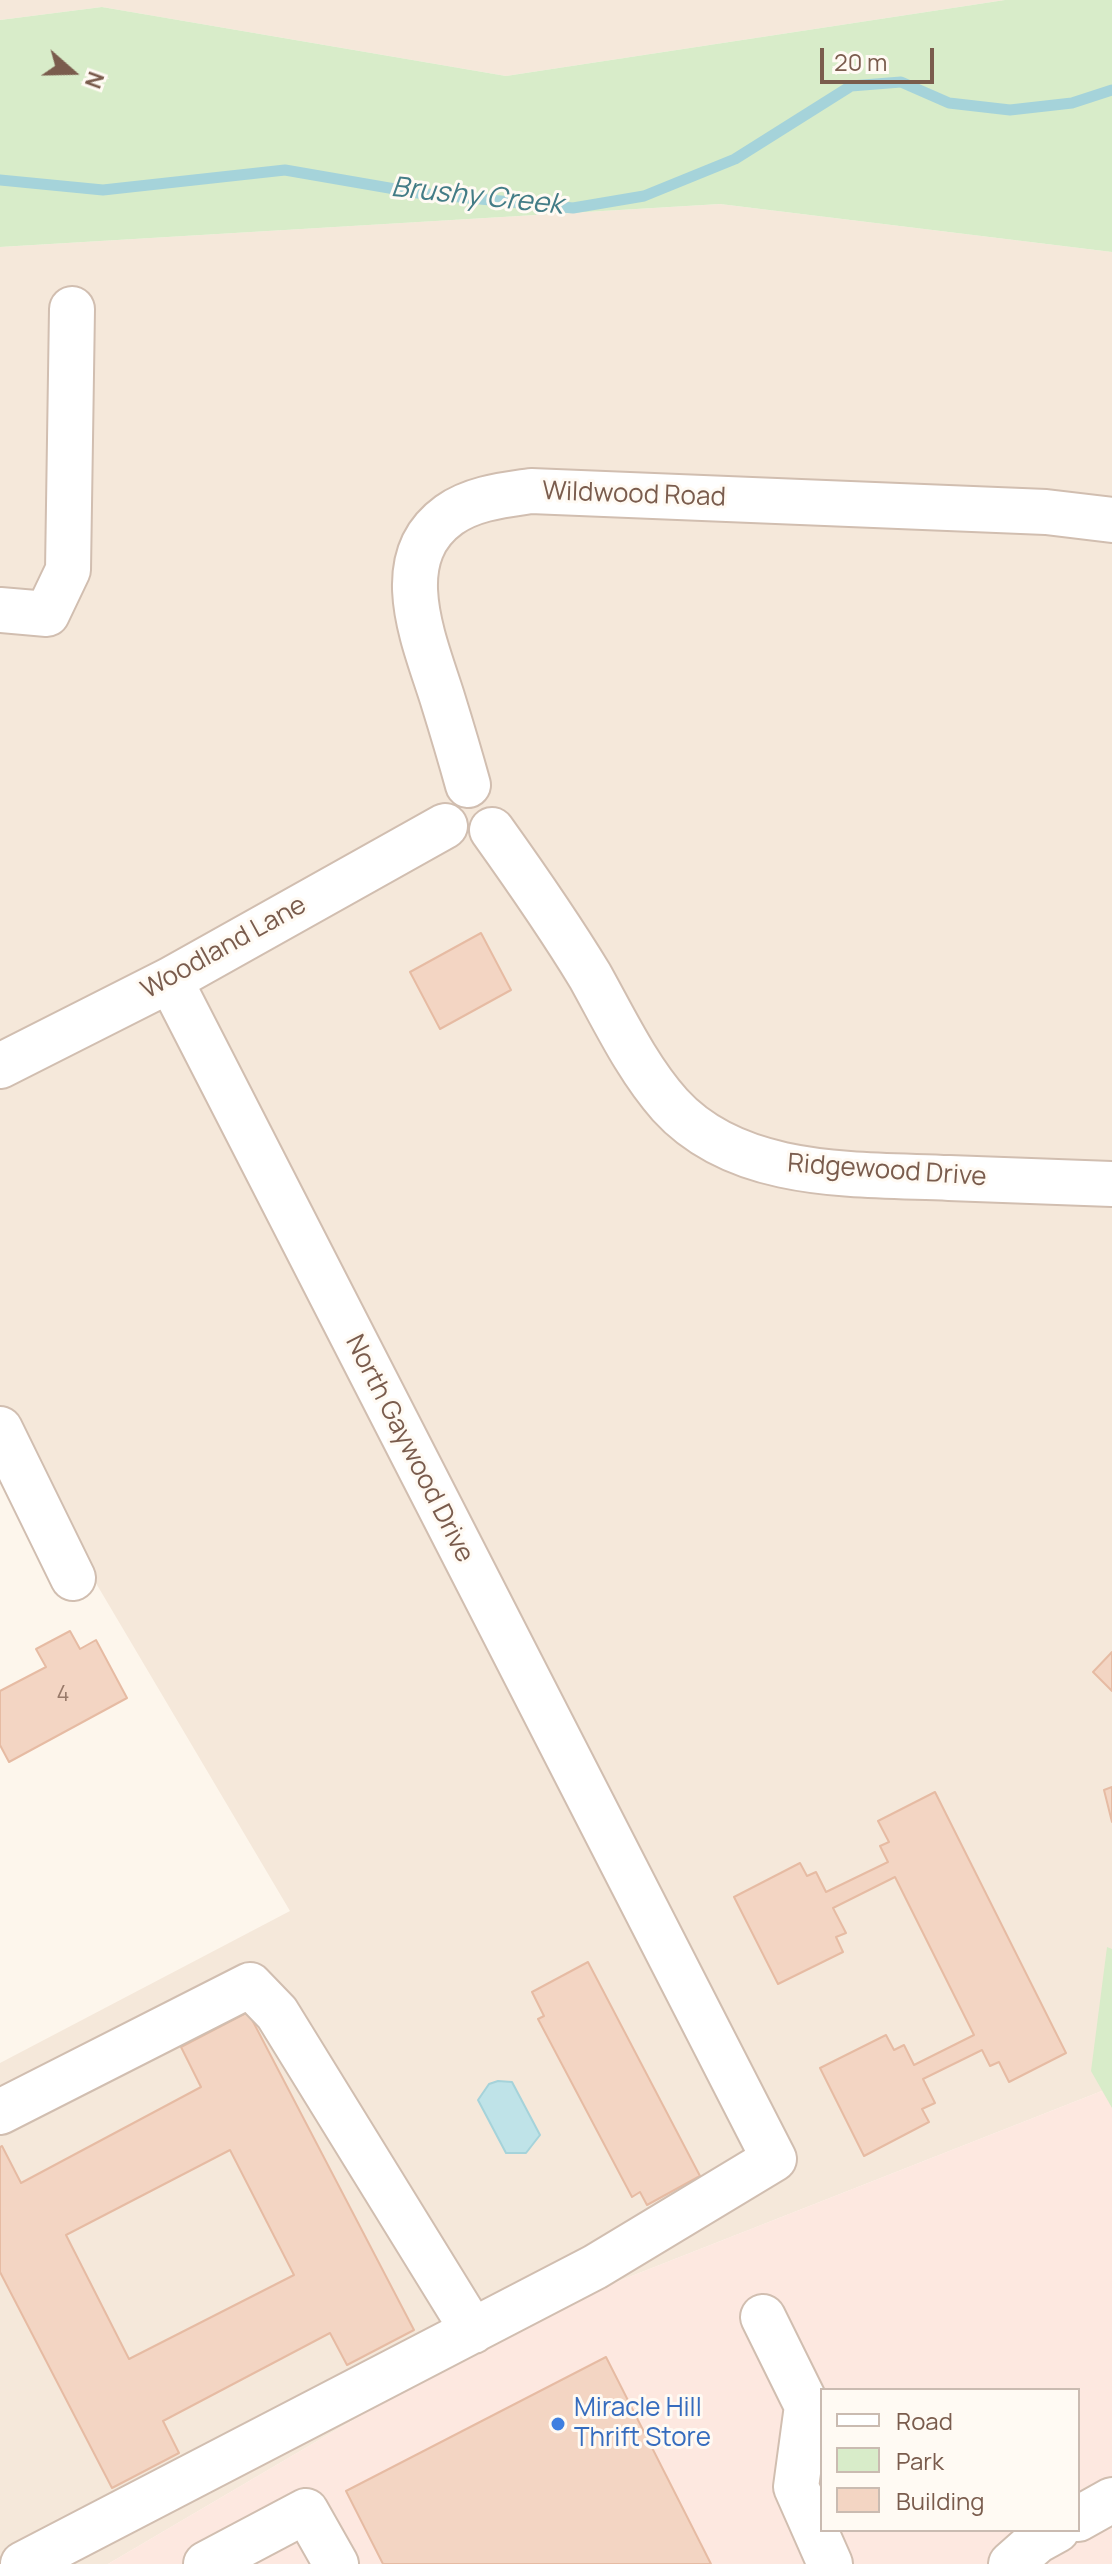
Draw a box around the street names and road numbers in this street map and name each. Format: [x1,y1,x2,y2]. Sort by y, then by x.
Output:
street label: Wildwood Road [542,476,726,514]
street label: Woodland Lane [136,890,312,1006]
street label: Ridgewood Drive [786,1148,988,1194]
street label: North Gaywood Drive [338,1330,480,1568]

